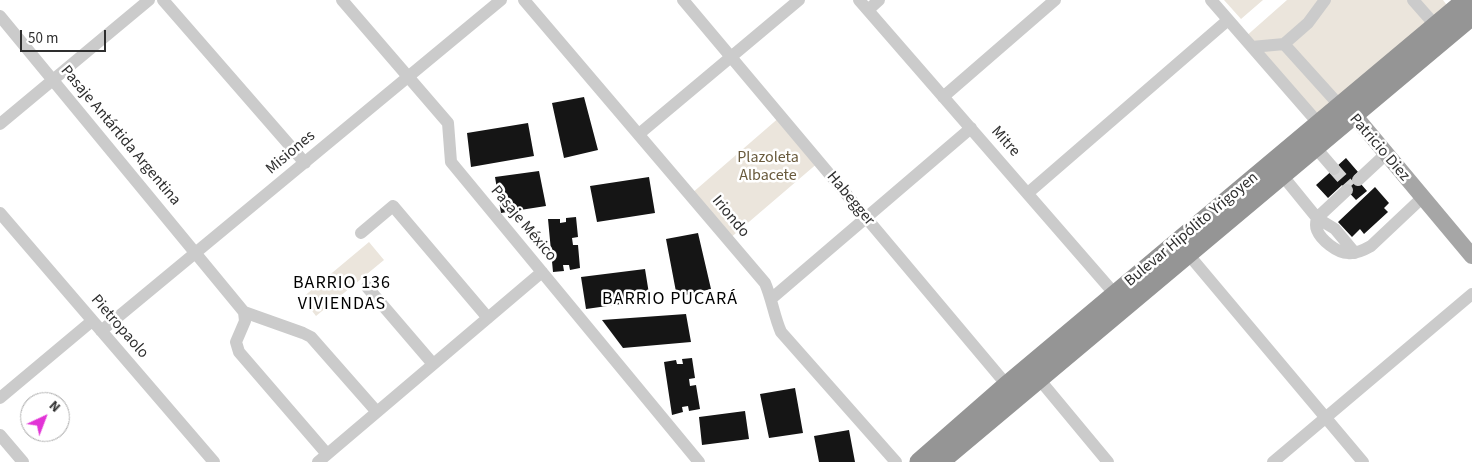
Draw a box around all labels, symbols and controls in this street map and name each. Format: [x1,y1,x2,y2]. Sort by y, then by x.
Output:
scale bar [22,20,109,52]
text: 50 m [28,28,58,49]
street label: Pasaje Antártida Argentina [56,62,184,210]
street label: Patricio Diez [1345,110,1413,186]
street label: Mitre [986,123,1024,161]
street label: Misiones [263,127,319,179]
park label: Plazoleta Albacete [737,148,799,186]
street label: Habegger [822,168,878,230]
street label: Bulevar Hipólito Yrigoyen [1121,169,1263,291]
street label: Pasaje México [486,182,560,266]
street label: Iriondo [707,192,753,242]
district label: BARRIO 136 VIVIENDAS [292,273,392,316]
district label: BARRIO PUCARÁ [600,289,740,311]
street label: Pietropaolo [86,291,152,363]
north arrow [20,392,70,442]
text: N [44,396,65,417]

